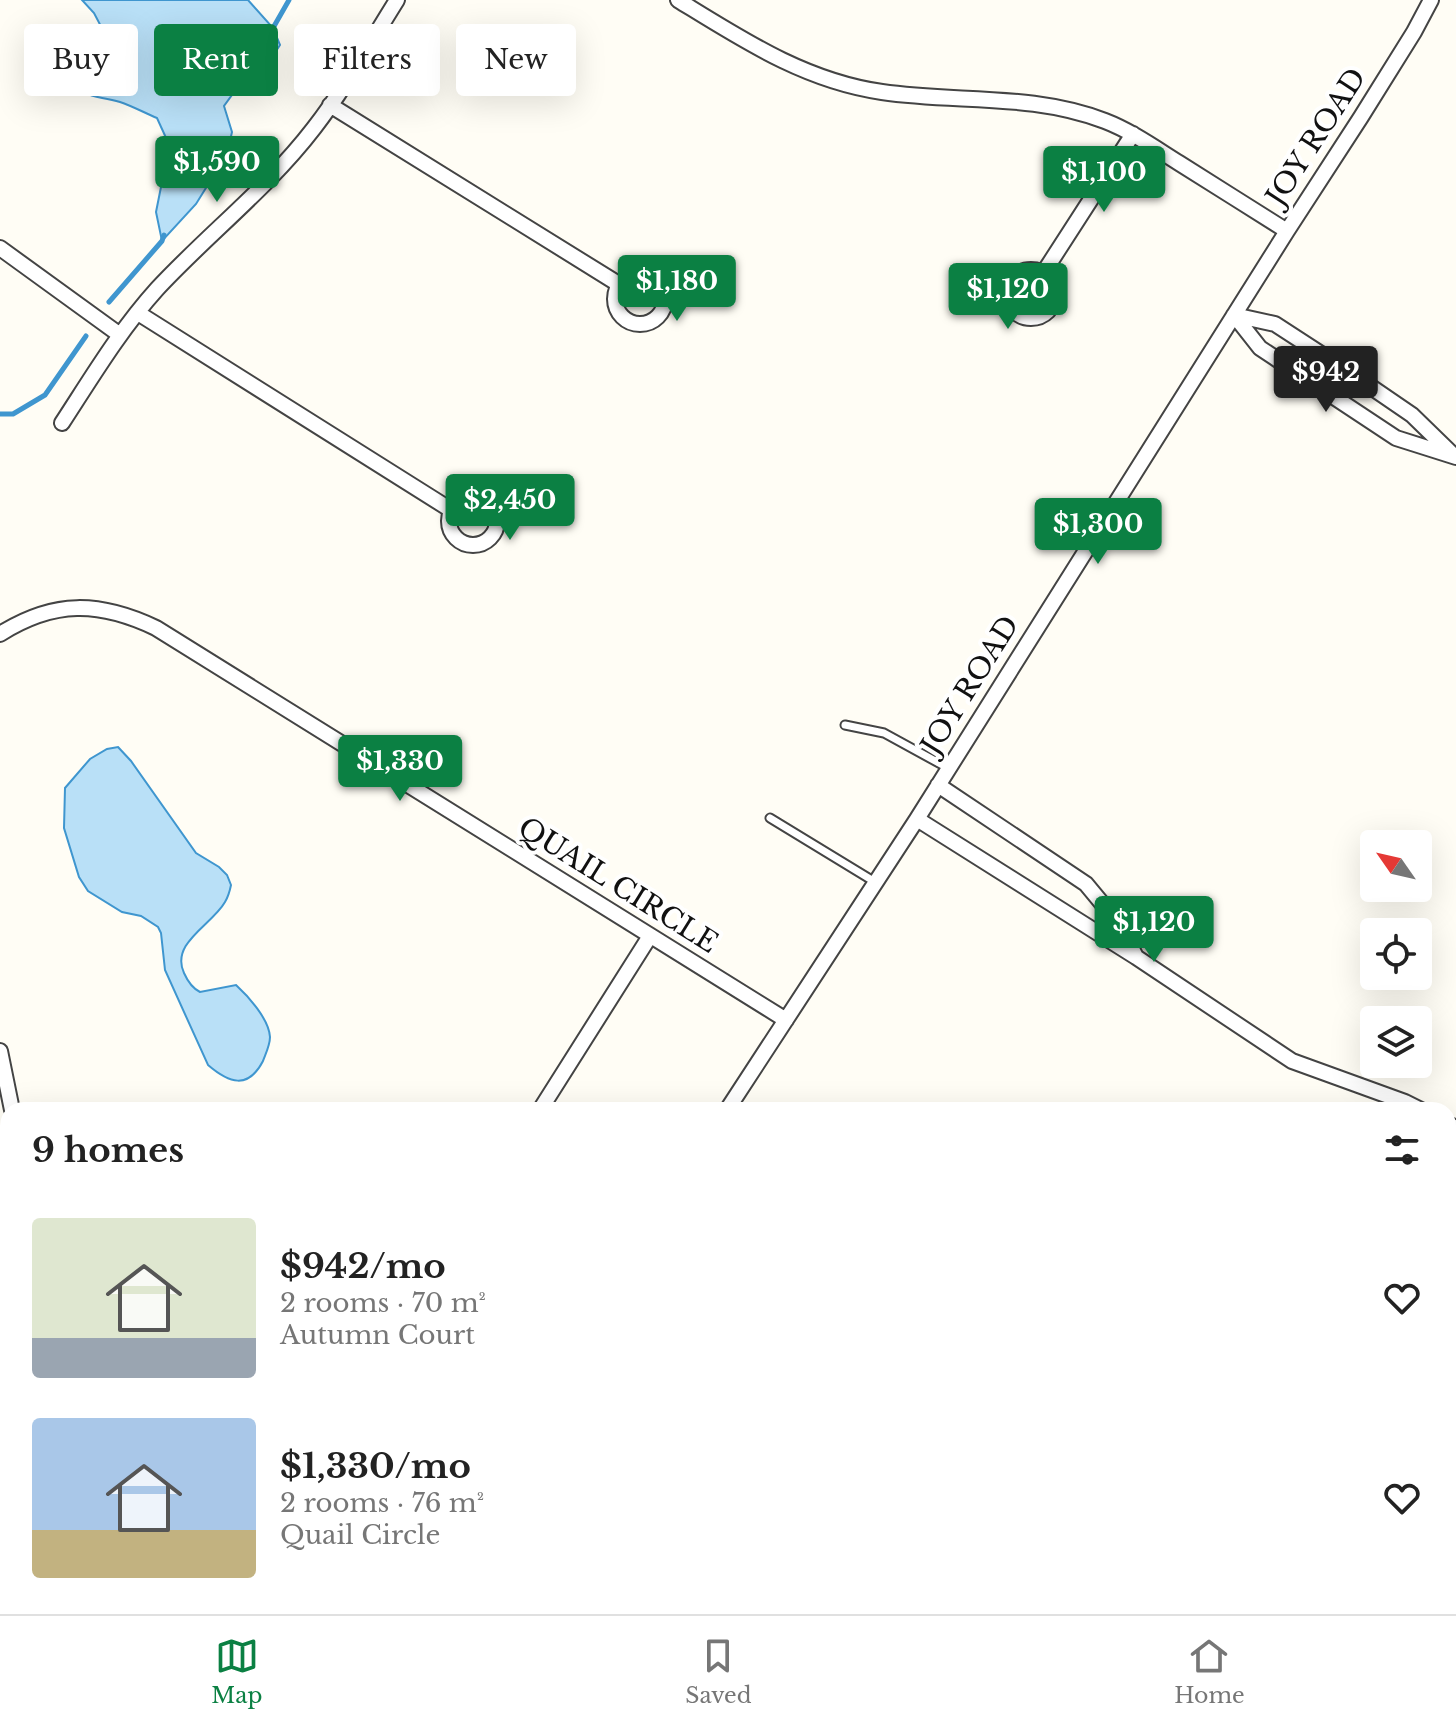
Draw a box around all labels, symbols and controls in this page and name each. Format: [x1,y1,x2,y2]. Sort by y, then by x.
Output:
chip: Buy [24,24,138,96]
chip: Rent [154,24,278,96]
chip: Filters [294,24,440,96]
chip: New [456,24,576,96]
street label: JOY ROAD [1256,62,1373,216]
pin: $1,590 [152,136,282,204]
text: $1,590 [173,146,261,178]
pin: $1,100 [1039,146,1169,214]
text: $1,100 [1061,156,1147,188]
pin: $1,180 [612,255,742,323]
pin: $1,120 [943,263,1073,331]
text: $1,180 [636,265,718,297]
text: $1,120 [967,273,1049,305]
pin: $942 [1279,346,1373,414]
text: $942 [1292,356,1360,388]
pin: $2,450 [445,474,575,542]
text: $2,450 [464,484,556,516]
pin: $1,300 [1033,498,1163,566]
text: $1,300 [1053,508,1143,540]
street label: JOY ROAD [911,609,1026,764]
pin: $1,330 [335,735,465,803]
text: $1,330 [356,745,444,777]
street label: QUAIL CIRCLE [512,810,724,960]
north arrow [1360,830,1432,902]
map controls [1360,830,1432,1078]
pin: $1,120 [1089,896,1219,964]
text: $1,120 [1113,906,1195,938]
button: locate [1360,918,1432,990]
button: layers [1360,1006,1432,1078]
icon: filters [1380,1128,1424,1172]
text: 9 homes [32,1129,184,1171]
text: $942/mo [280,1245,446,1287]
icon: home [96,1250,192,1346]
icon: heart [1380,1276,1424,1320]
text: 2 rooms · 70 m² [280,1287,486,1319]
text: Autumn Court [280,1319,475,1351]
text: $1,330/mo [280,1445,471,1487]
icon: home [96,1450,192,1546]
icon: heart [1380,1476,1424,1520]
text: 2 rooms · 76 m² [280,1487,484,1519]
text: Quail Circle [280,1519,440,1551]
tab: Map [211,1634,262,1709]
tab: Saved [685,1634,752,1709]
tab: Home [1174,1634,1245,1709]

